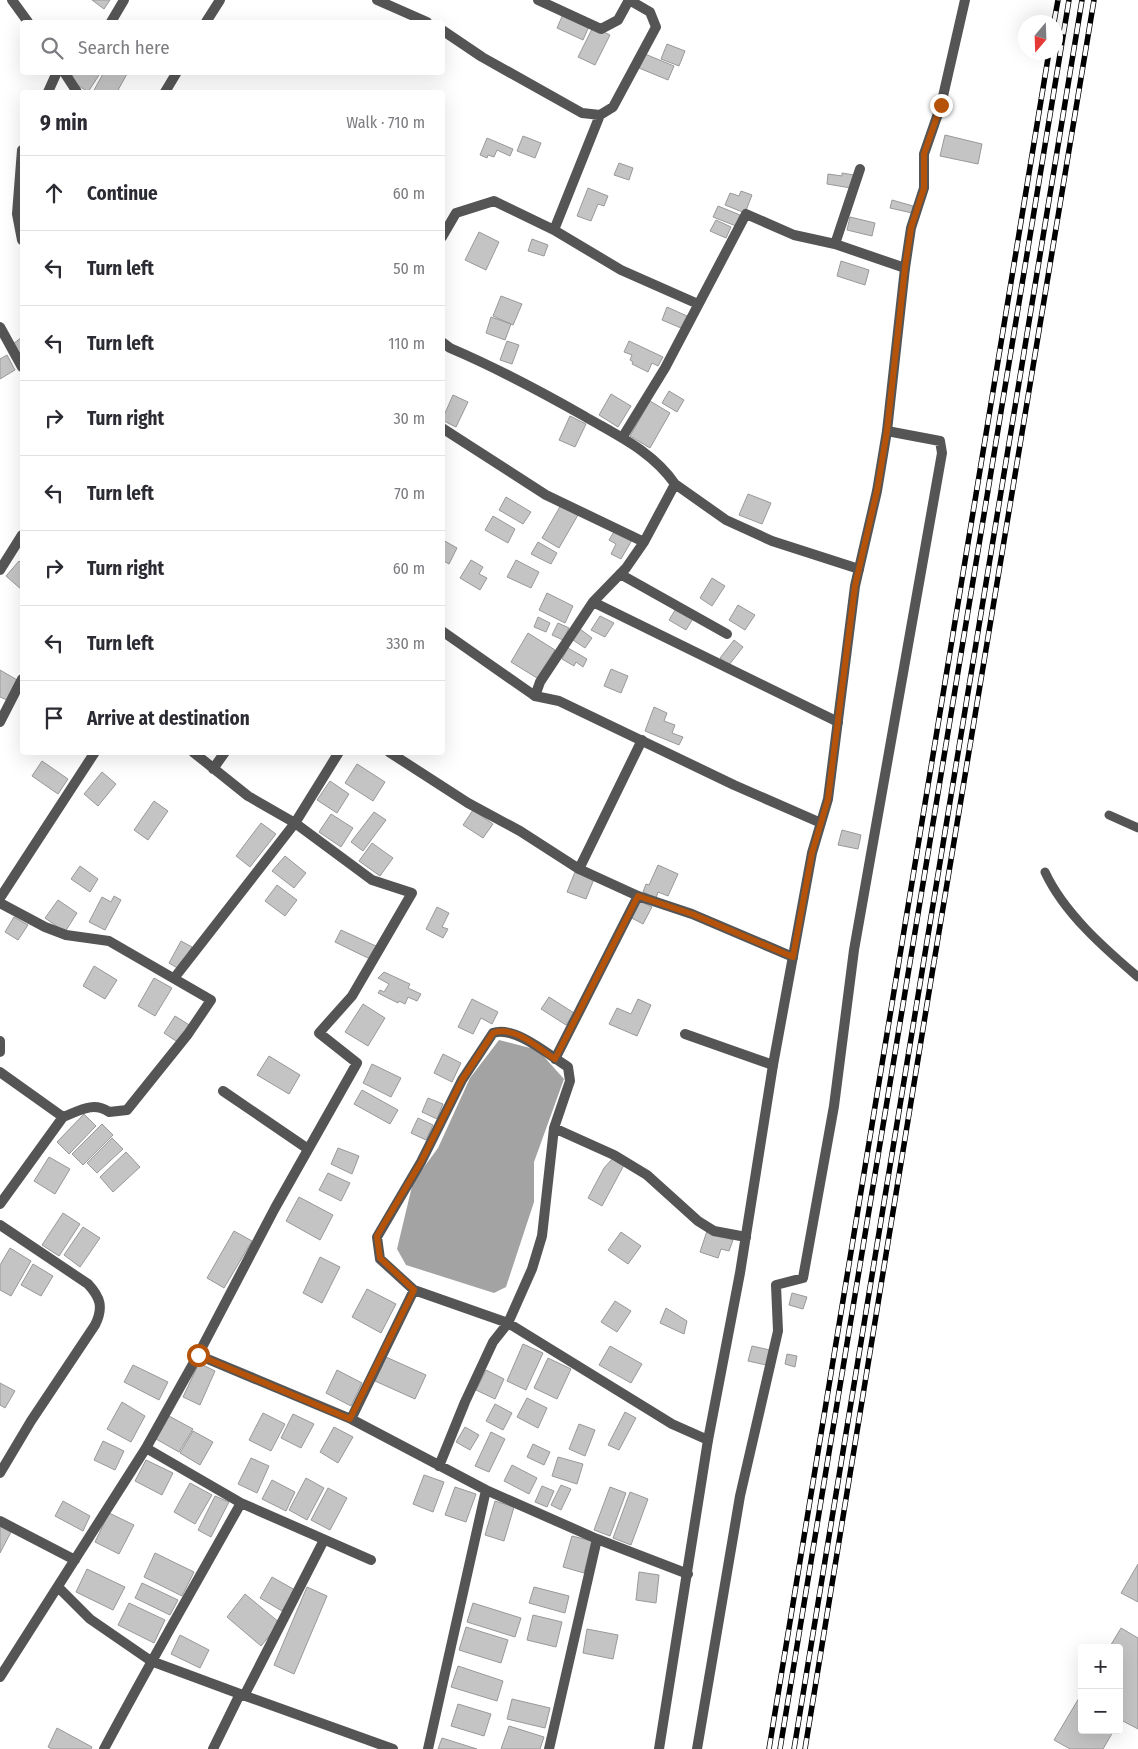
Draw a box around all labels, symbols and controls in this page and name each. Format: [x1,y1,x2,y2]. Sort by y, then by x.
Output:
north arrow [1018,15,1063,60]
search box [20,20,445,75]
icon: search [38,34,66,62]
text: Search here [78,36,170,59]
route end [930,94,953,117]
text: 9 min [40,110,88,136]
text: Walk · 710 m [346,113,425,132]
icon: ahead [40,179,68,207]
text: Continue [87,182,158,205]
text: 60 m [393,184,425,203]
icon: left [40,254,68,282]
text: Turn left [87,257,154,280]
text: 50 m [393,259,425,278]
icon: left [40,329,68,357]
text: Turn left [87,332,154,355]
text: 110 m [388,334,425,353]
icon: right [40,404,68,432]
text: Turn right [87,407,164,430]
text: 30 m [393,409,425,428]
icon: left [40,479,68,507]
text: Turn left [87,482,154,505]
text: 70 m [394,484,425,503]
icon: right [40,554,68,582]
text: Turn right [87,557,164,580]
text: 60 m [393,559,425,578]
icon: left [40,629,68,657]
text: Turn left [87,632,154,655]
text: 330 m [386,634,425,653]
icon: arrive [40,704,68,732]
text: Arrive at destination [87,707,250,730]
route start [187,1344,210,1367]
map controls [1078,1644,1123,1734]
button: + [1078,1644,1123,1689]
button: − [1078,1689,1123,1734]

